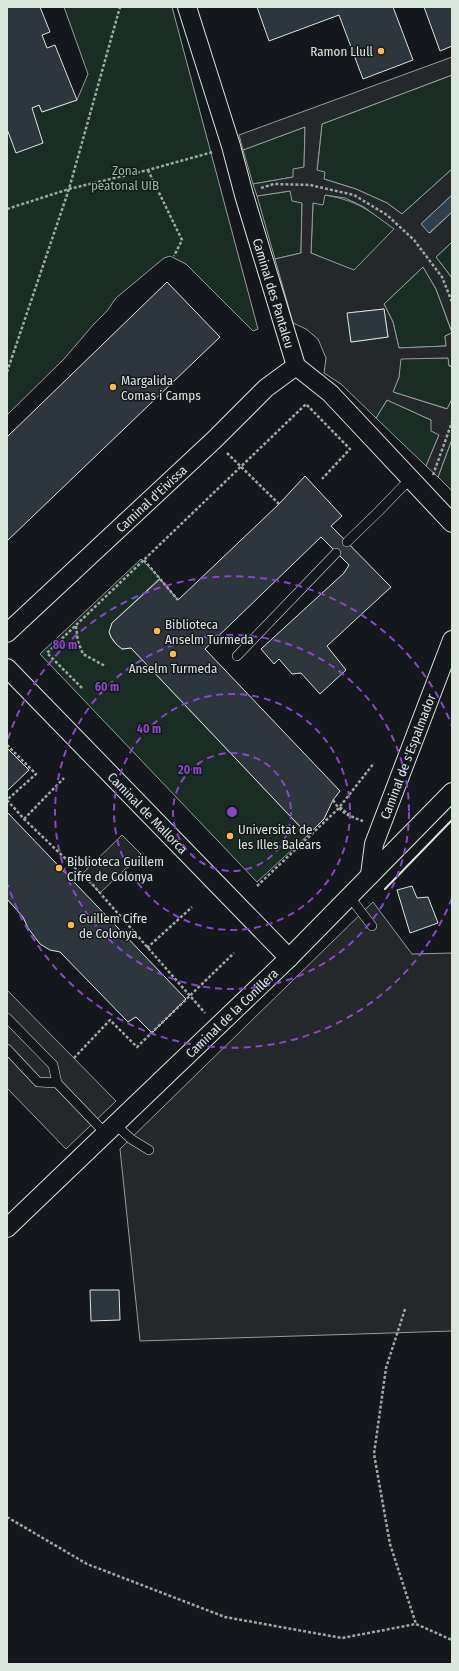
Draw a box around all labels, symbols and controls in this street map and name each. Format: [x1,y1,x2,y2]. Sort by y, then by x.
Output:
place label: Ramon Llull [310,44,374,59]
marker: Ramon Llull [376,46,386,56]
park label: Zona peatonal UIB [91,163,159,193]
street label: Caminal des Pantaleu [250,236,298,350]
place label: Margalida Comas i Camps [121,373,201,403]
marker: Margalida Comas i Camps [108,382,118,392]
street label: Caminal d'Eivissa [113,462,190,535]
place label: Biblioteca Anselm Turmeda [165,617,254,647]
marker: Biblioteca Anselm Turmeda [152,626,162,636]
text: 80 m [53,638,77,652]
marker: Anselm Turmeda [168,649,178,659]
place label: Anselm Turmeda [129,661,217,676]
text: 60 m [95,680,119,694]
street label: Caminal de s'Espalmador [377,691,438,821]
text: 40 m [137,722,161,736]
text: 20 m [177,763,202,777]
street label: Caminal de Mallorca [105,769,191,857]
centre of rings [225,805,239,819]
place label: Universitat de les Illes Balears [238,822,321,852]
marker: Universitat de les Illes Balears [225,831,235,841]
place label: Biblioteca Guillem Cifre de Colonya [67,854,164,884]
marker: Biblioteca Guillem Cifre de Colonya [54,863,64,873]
place label: Guillem Cifre de Colonya [79,911,147,941]
marker: Guillem Cifre de Colonya [66,920,76,930]
street label: Caminal de la Conillera [182,965,281,1061]

